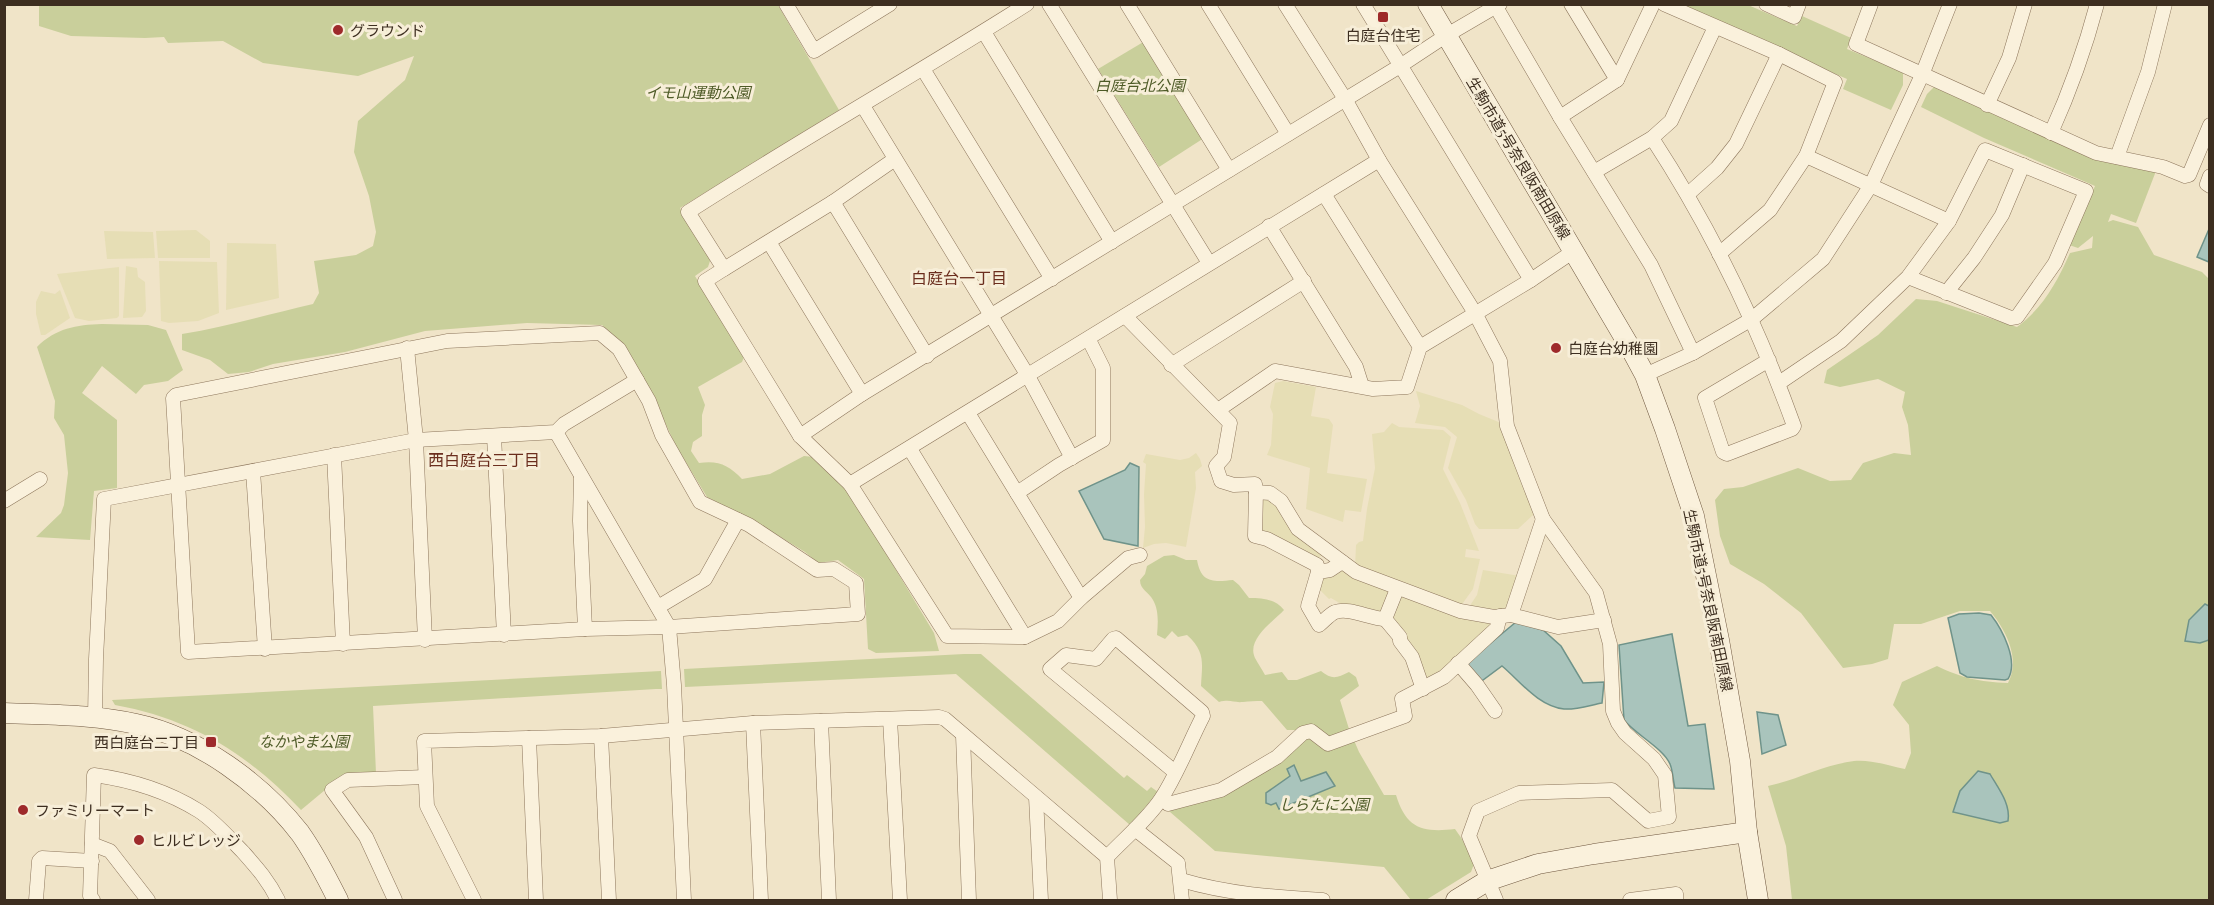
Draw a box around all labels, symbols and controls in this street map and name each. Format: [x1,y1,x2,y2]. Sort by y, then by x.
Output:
marker: 白庭台住宅 [1376,10,1390,24]
place label: グラウンド [350,20,425,40]
marker: グラウンド [331,23,345,37]
place label: 白庭台住宅 [1345,25,1421,45]
street label: 生駒市道5号奈良阪南田原線 [1462,73,1576,243]
park label: 白庭台北公園 [1095,75,1187,95]
park label: イモ山運動公園 [645,82,752,102]
district label: 白庭台一丁目 [911,267,1007,288]
place label: 白庭台幼稚園 [1568,338,1658,358]
marker: 白庭台幼稚園 [1549,341,1563,355]
district label: 西白庭台三丁目 [428,449,540,470]
street label: 生駒市道5号奈良阪南田原線 [1680,507,1738,693]
park label: なかやま公園 [259,731,351,751]
place label: 西白庭台二丁目 [94,732,199,752]
marker: 西白庭台二丁目 [204,735,218,749]
park label: しらたに公園 [1279,794,1371,814]
place label: ファミリーマート [35,800,155,820]
marker: ファミリーマート [16,803,30,817]
place label: ヒルビレッジ [151,830,241,850]
marker: ヒルビレッジ [132,833,146,847]

